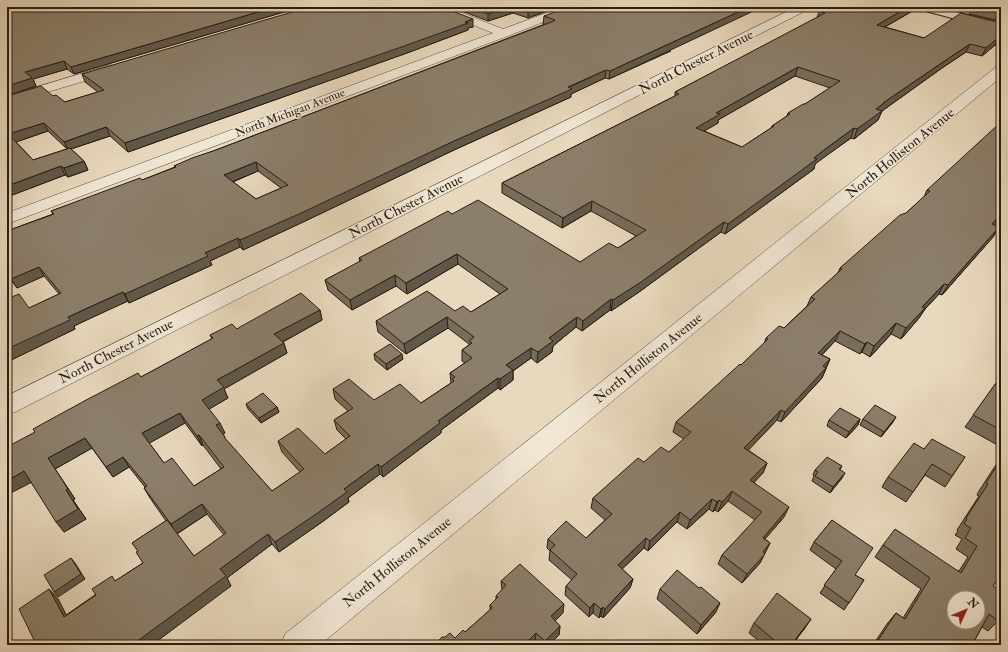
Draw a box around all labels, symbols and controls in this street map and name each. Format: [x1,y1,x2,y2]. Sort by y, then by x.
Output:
street label: North Chester Avenue [636,26,756,98]
street label: North Michigan Avenue [233,85,347,141]
street label: North Holliston Avenue [842,104,958,202]
street label: North Chester Avenue [346,170,466,242]
street label: North Holliston Avenue [590,309,706,407]
street label: North Chester Avenue [56,315,176,387]
street label: North Holliston Avenue [339,513,455,611]
north arrow [946,590,986,630]
text: N [964,595,982,612]

